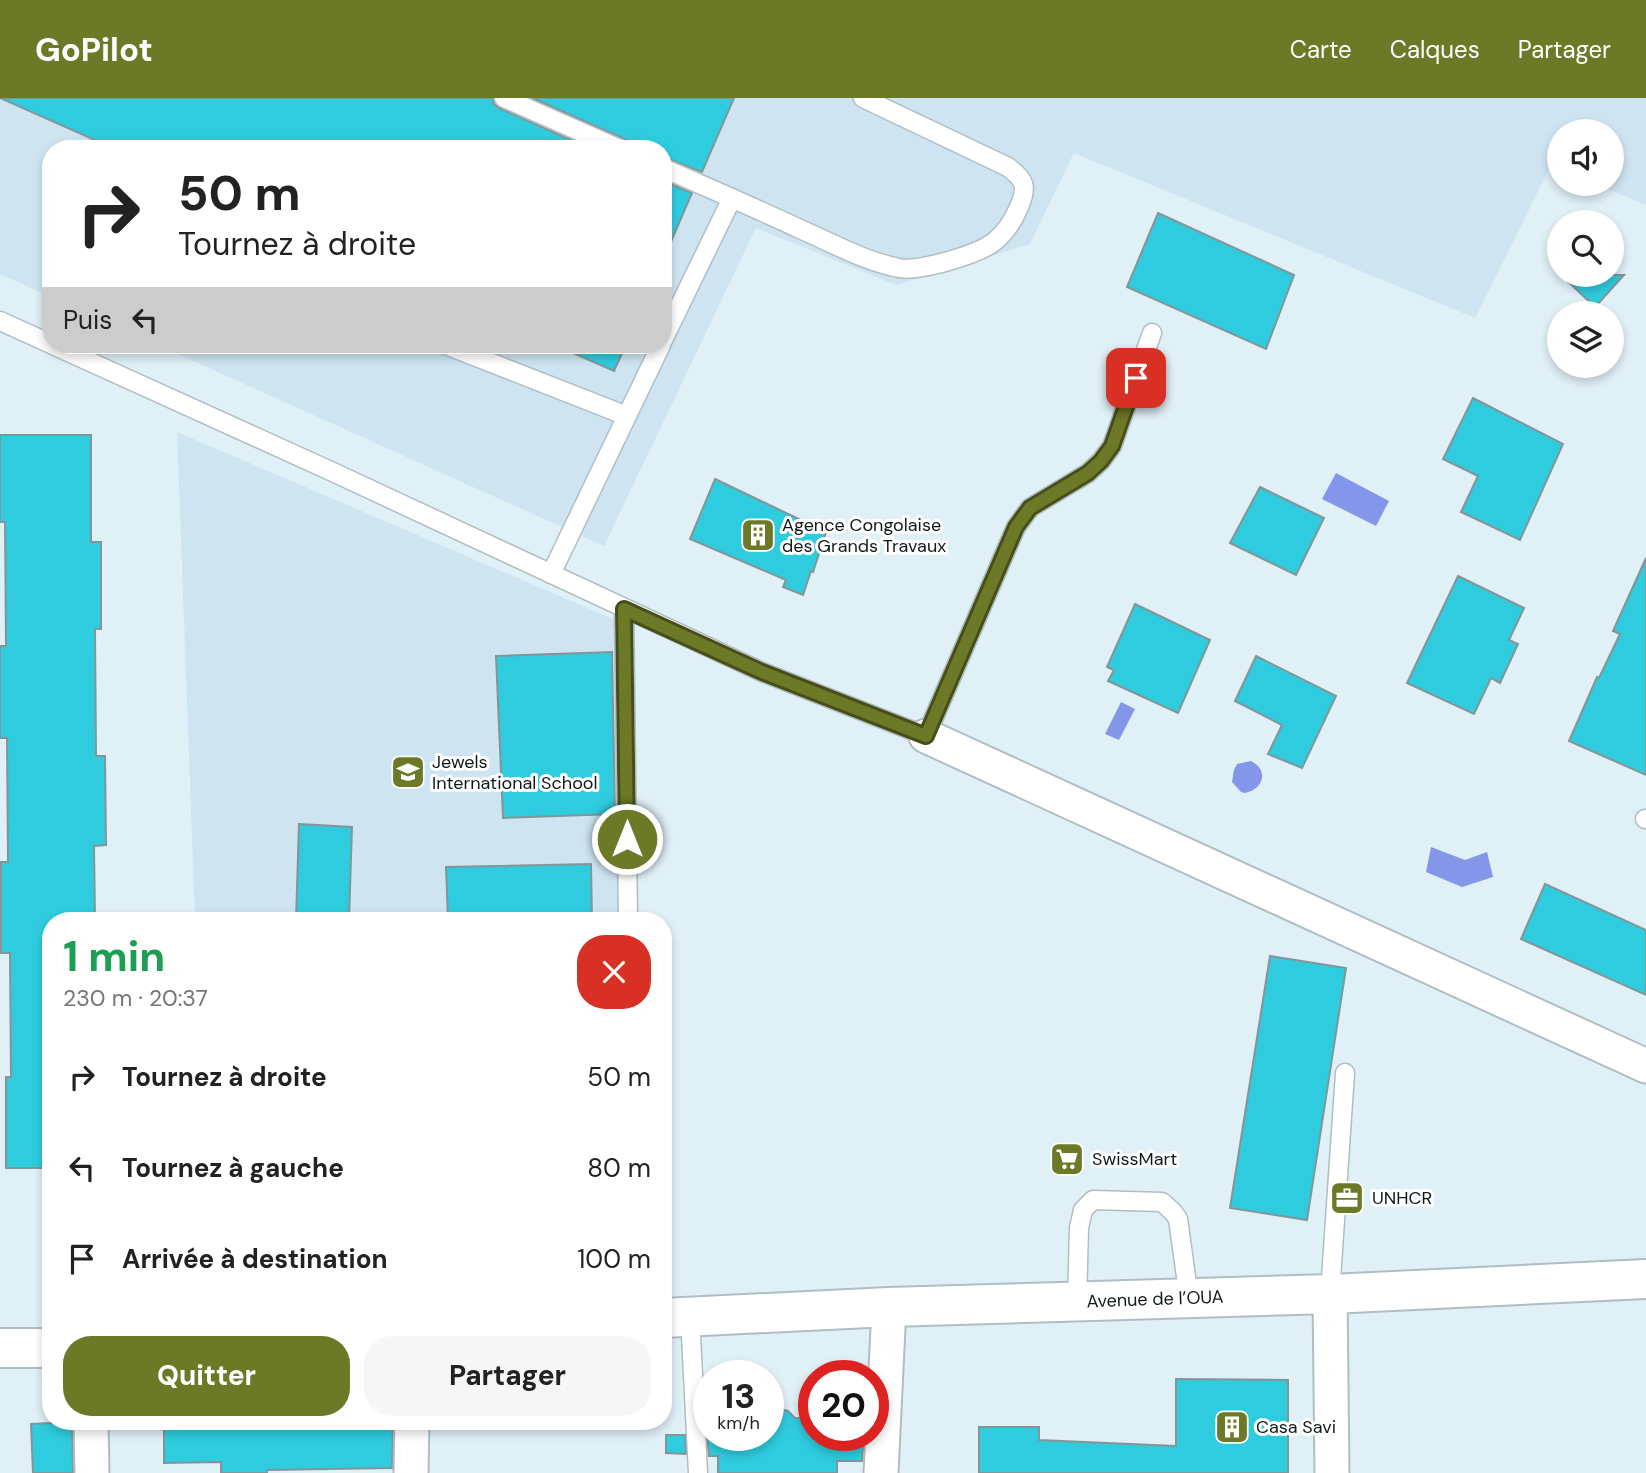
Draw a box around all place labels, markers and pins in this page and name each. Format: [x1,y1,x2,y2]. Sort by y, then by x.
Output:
pin [1106,348,1166,408]
place label: Agence Congolaise des Grands Travaux [782,513,946,558]
building icon: Agence Congolaise des Grands Travaux [739,516,777,554]
place label: Jewels International School [432,750,598,795]
school or university icon: Jewels International School [389,753,427,791]
supermarket icon: SwissMart [1048,1140,1086,1178]
place label: SwissMart [1092,1147,1177,1171]
office icon: UNHCR [1328,1179,1366,1217]
place label: UNHCR [1372,1186,1432,1210]
building icon: Casa Savi [1213,1408,1251,1446]
place label: Casa Savi [1256,1415,1336,1439]

